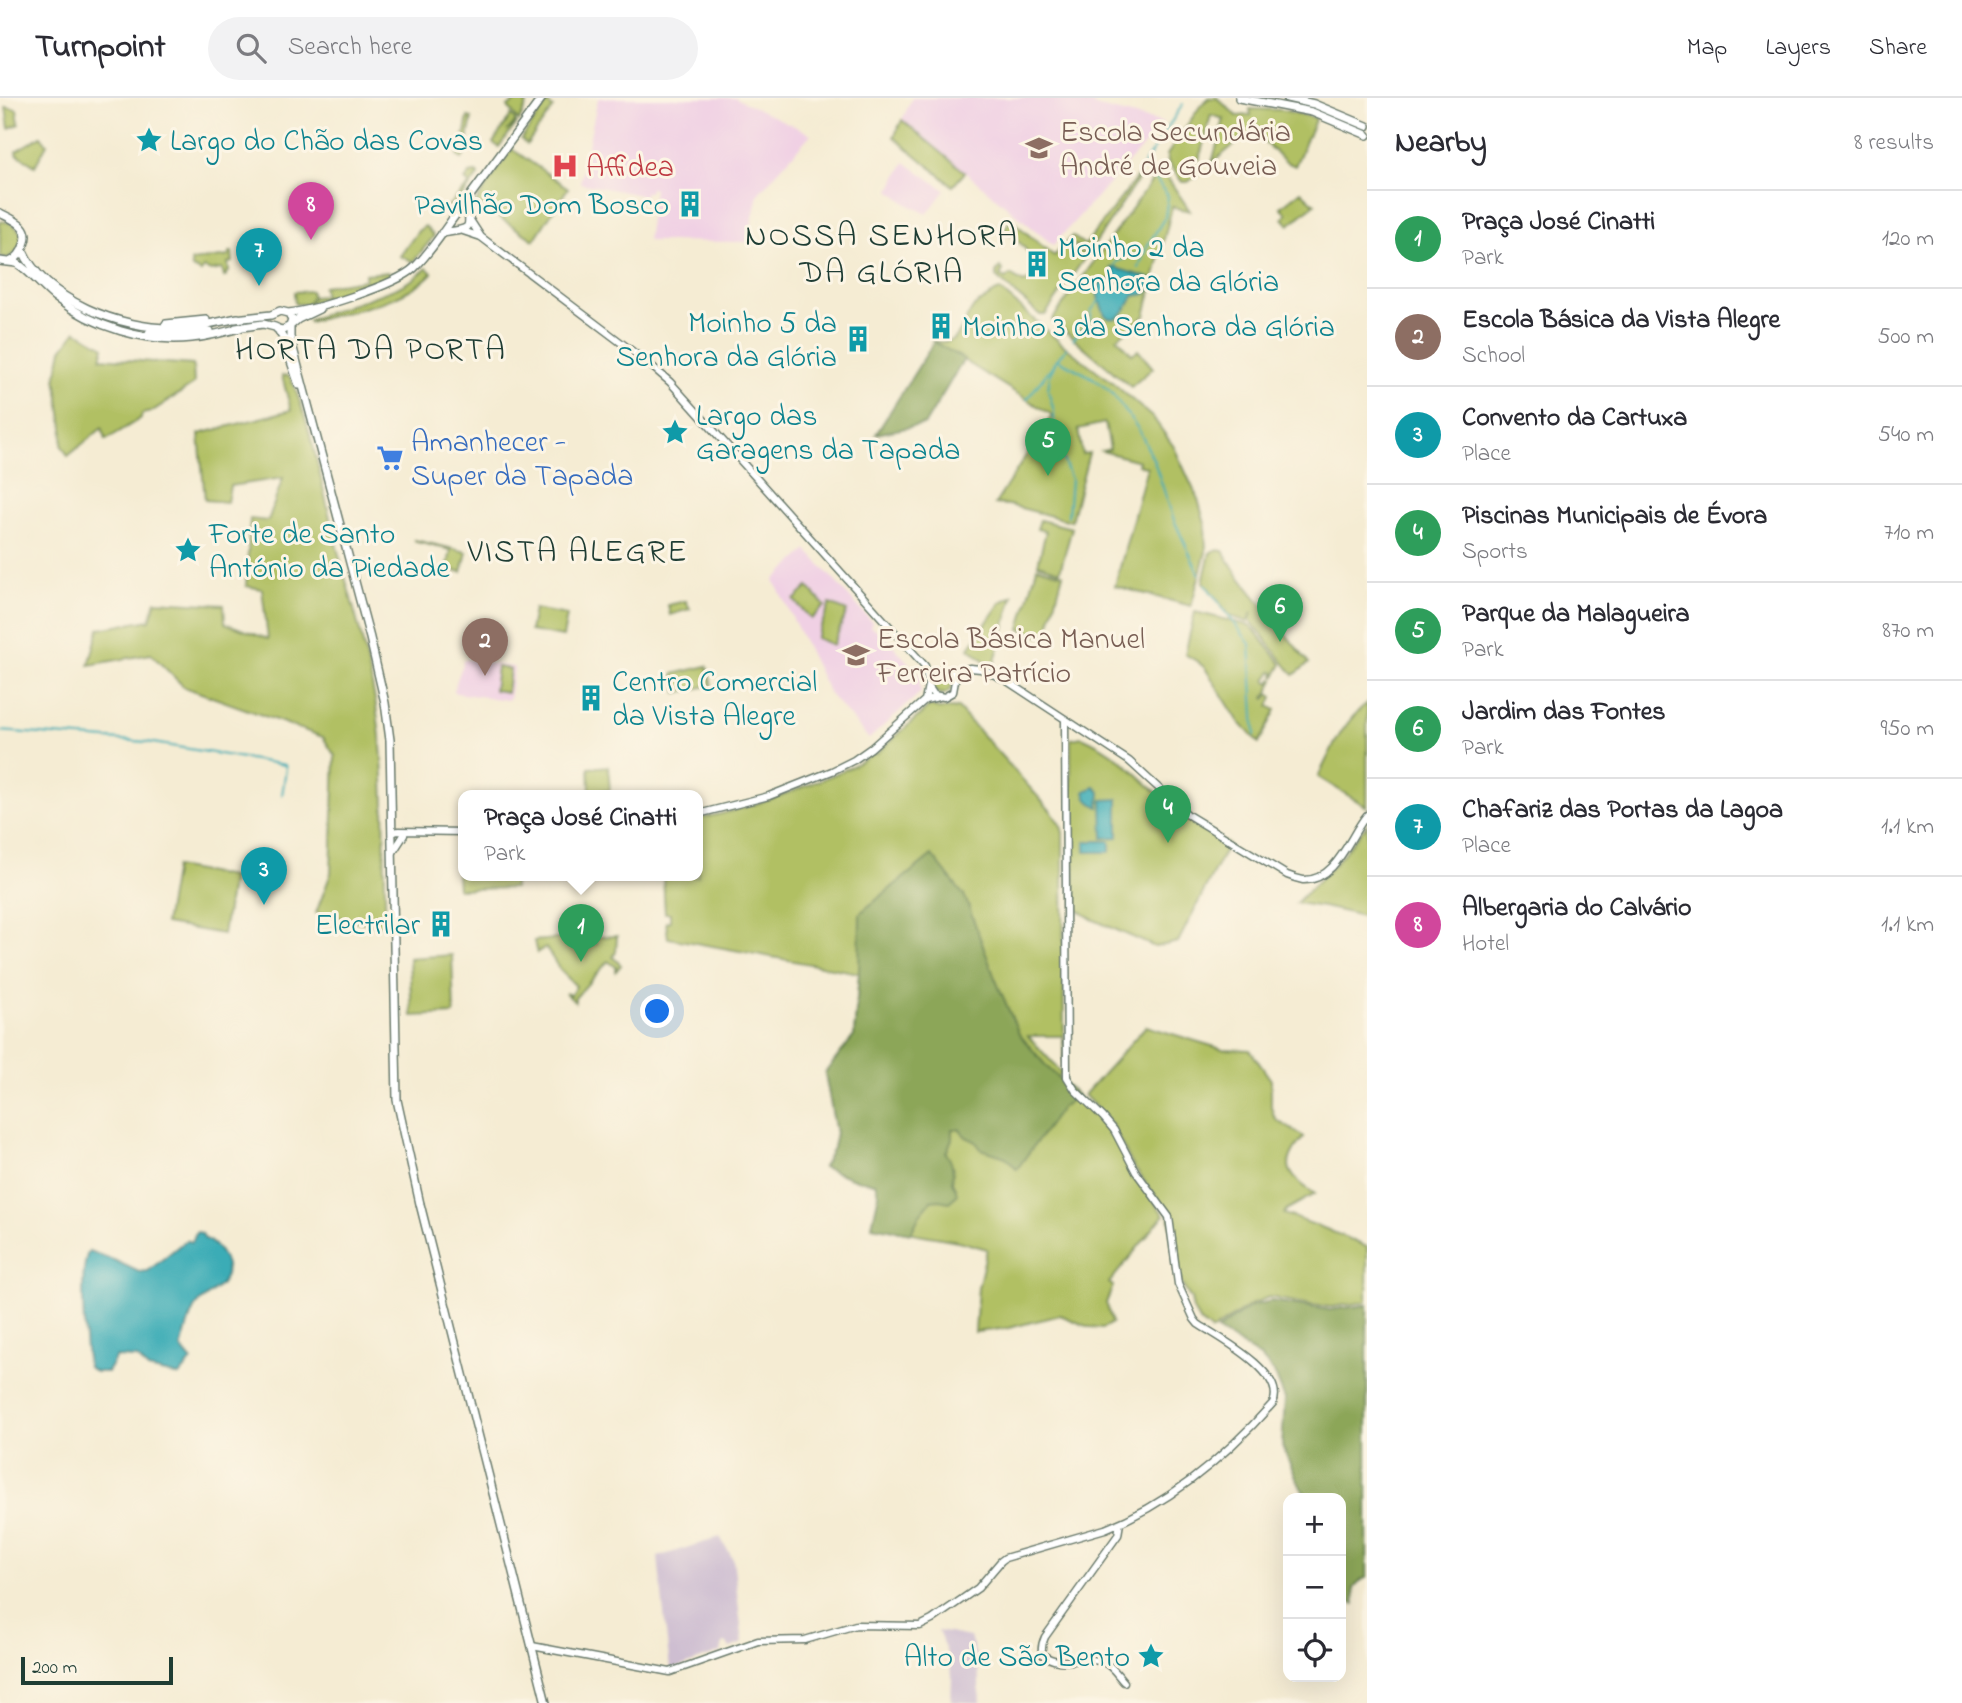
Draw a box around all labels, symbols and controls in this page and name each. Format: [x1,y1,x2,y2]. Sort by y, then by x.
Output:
search box [208,17,698,80]
text: Turnpoint [35,24,166,72]
icon: search [232,29,270,67]
text: Search here [288,29,412,67]
text: Map [1687,31,1727,66]
text: Layers [1765,31,1831,66]
text: Share [1869,31,1927,66]
place label: Escola Secundária André de Gouveia [1060,112,1291,190]
place label: Largo do Chão das Covas [170,121,483,165]
text: Nearby [1395,122,1487,166]
place icon: Largo do Chão das Covas [134,125,164,155]
text: 8 results [1854,127,1934,160]
school or university icon: Escola Secundária André de Gouveia [1024,133,1054,163]
place label: Affidea [586,147,674,191]
hospital icon: Affidea [550,151,580,181]
pin: 8 [288,182,334,240]
place label: Pavilhão Dom Bosco [414,185,669,229]
building icon: Pavilhão Dom Bosco [675,189,705,219]
text: Praça José Cinatti [1462,204,1655,242]
district label: NOSSA SENHORA DA GLÓRIA [745,214,1019,298]
text: 1 [1414,223,1422,256]
text: 120 m [1882,223,1934,256]
pin: 7 [236,228,282,286]
place label: Moinho 2 da Senhora da Glória [1058,228,1279,306]
text: Park [1462,242,1504,275]
building icon: Moinho 2 da Senhora da Glória [1022,249,1052,279]
text: Escola Básica da Vista Alegre [1462,302,1780,340]
place label: Moinho 5 da Senhora da Glória [616,303,837,381]
place label: Moinho 3 da Senhora da Glória [962,307,1335,351]
building icon: Moinho 3 da Senhora da Glória [926,311,956,341]
text: 2 [1412,321,1424,354]
text: 500 m [1877,321,1934,354]
building icon: Moinho 5 da Senhora da Glória [843,324,873,354]
district label: HORTA DA PORTA [235,328,507,375]
text: School [1462,340,1525,373]
place label: Largo das Garagens da Tapada [696,396,961,474]
text: Convento da Cartuxa [1462,400,1687,438]
place icon: Largo das Garagens da Tapada [660,417,690,447]
pin: 5 [1025,418,1071,476]
text: 3 [1413,419,1423,452]
text: 540 m [1878,419,1934,452]
place label: Amanhecer - Super da Tapada [411,422,633,500]
text: Place [1462,438,1511,471]
supermarket icon: Amanhecer - Super da Tapada [375,443,405,473]
text: Piscinas Municipais de Évora [1462,498,1767,536]
place label: Forte de Santo António da Piedade [208,514,450,592]
text: 4 [1413,517,1423,550]
text: 710 m [1884,517,1934,550]
district label: VISTA ALEGRE [466,530,689,577]
place icon: Forte de Santo António da Piedade [173,535,203,565]
text: Sports [1462,536,1528,569]
pin: 6 [1257,584,1303,642]
text: Parque da Malagueira [1462,596,1690,634]
text: 5 [1411,615,1425,648]
text: 870 m [1882,615,1934,648]
pin: 2 [462,618,508,676]
place label: Escola Básica Manuel Ferreira Patrício [876,619,1145,697]
text: Park [1462,634,1504,667]
school or university icon: Escola Básica Manuel Ferreira Patrício [841,640,871,670]
place label: Centro Comercial da Vista Alegre [612,662,817,740]
building icon: Centro Comercial da Vista Alegre [576,683,606,713]
text: Jardim das Fontes [1462,694,1666,732]
text: 6 [1413,713,1423,746]
text: 950 m [1880,713,1934,746]
text: Park [1462,732,1504,765]
pin: 4 [1145,785,1191,843]
popup [458,790,703,881]
text: Chafariz das Portas da Lagoa [1462,792,1783,830]
text: Praça José Cinatti [484,800,677,838]
text: 7 [1413,811,1423,844]
text: 1.1 km [1881,811,1934,844]
text: Place [1462,830,1511,863]
text: Park [484,838,525,871]
pin: 3 [241,847,287,905]
text: Albergaria do Calvário [1462,890,1692,928]
pin: 1 [558,904,604,962]
place label: Electrilar [315,905,421,949]
building icon: Electrilar [426,909,456,939]
text: 8 [1414,909,1422,942]
text: 1.1 km [1881,909,1934,942]
text: Hotel [1462,928,1509,961]
your location [640,994,674,1028]
map controls [1283,1493,1346,1682]
button: + [1283,1493,1346,1556]
button: − [1283,1556,1346,1619]
button: locate [1283,1619,1346,1682]
place label: Alto de São Bento [904,1637,1130,1681]
place icon: Alto de São Bento [1136,1641,1166,1671]
scale bar [21,1654,173,1686]
text: 200 m [32,1655,77,1682]

